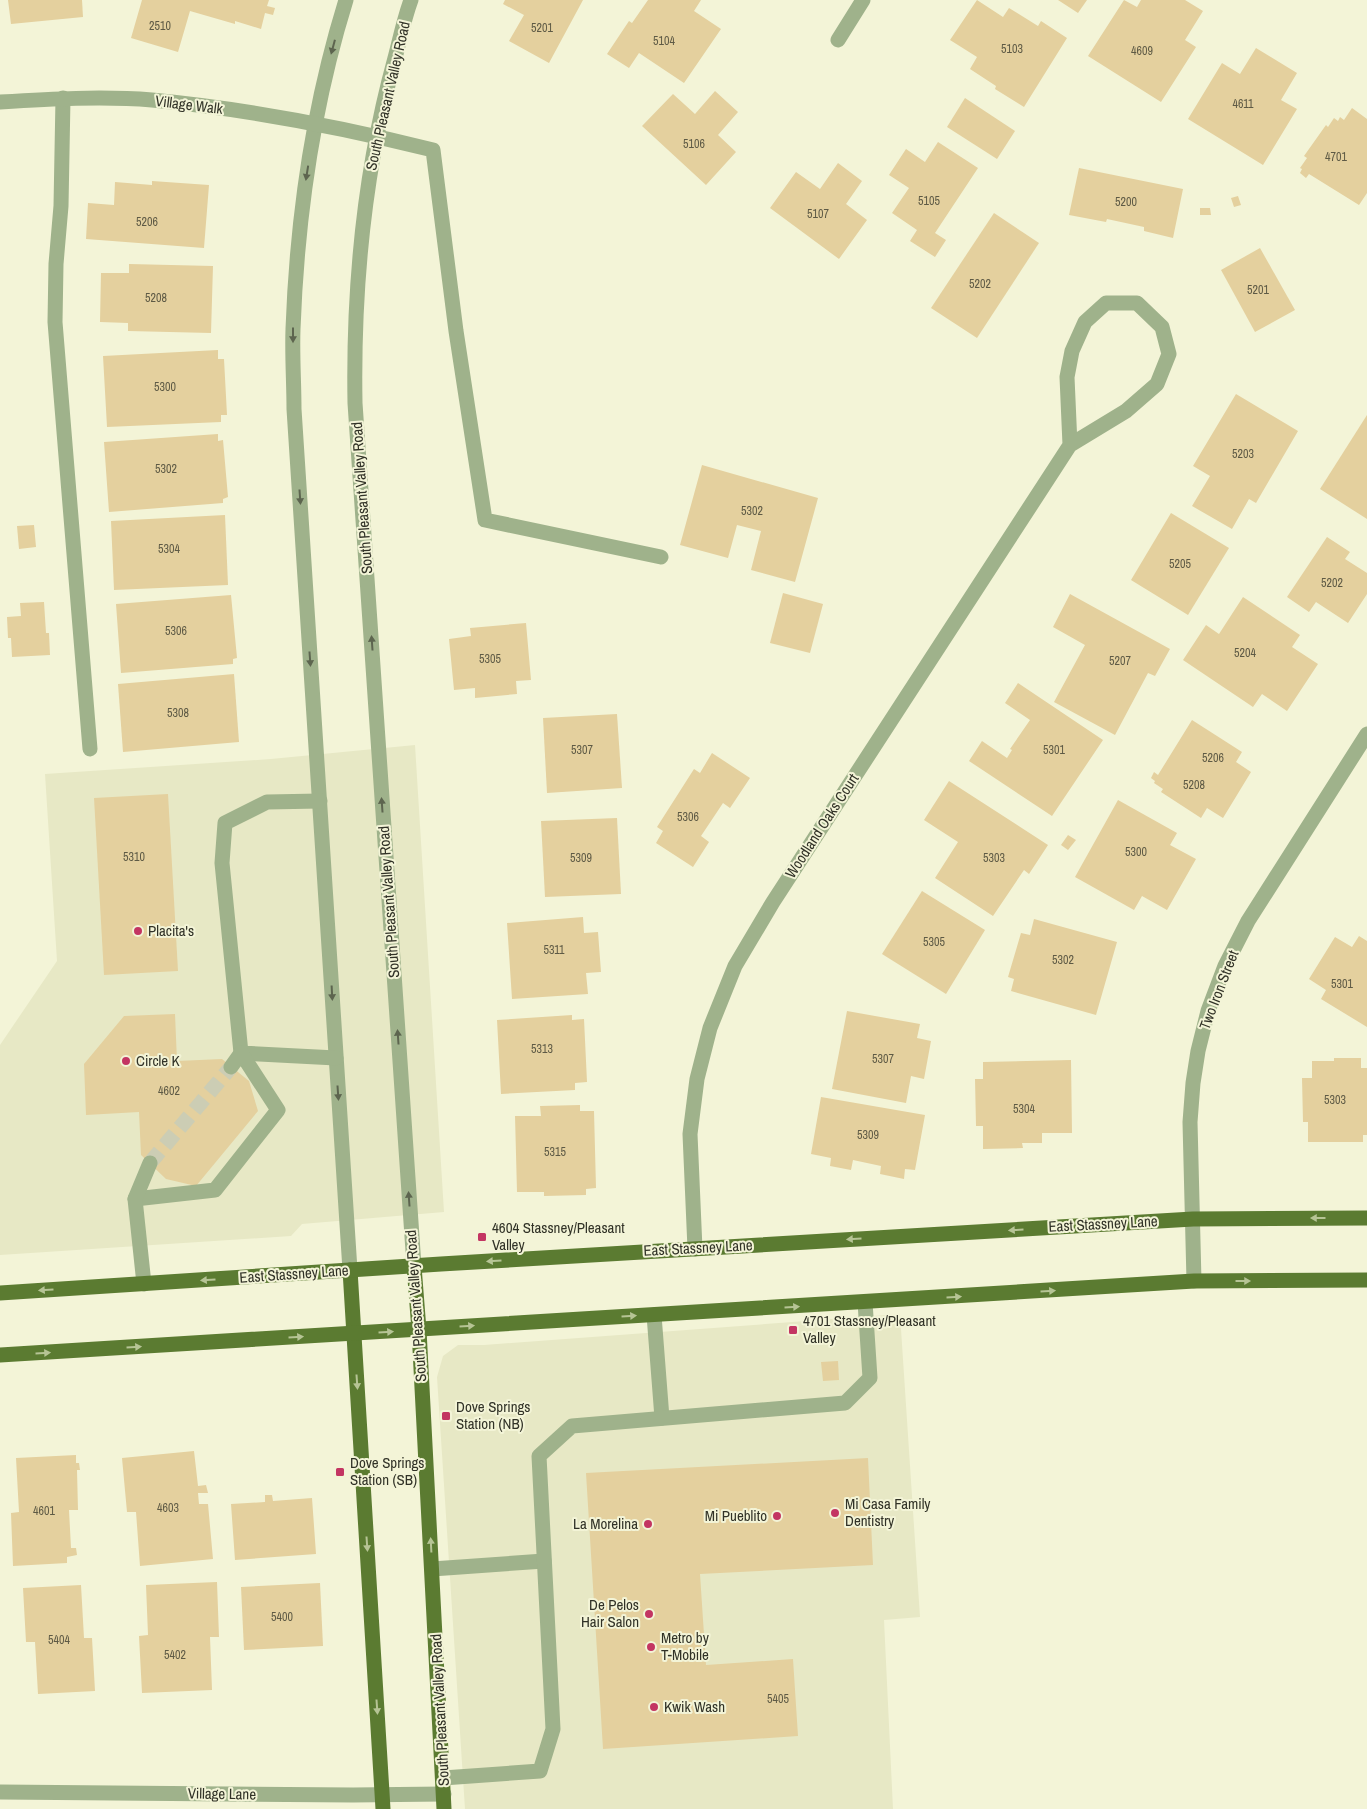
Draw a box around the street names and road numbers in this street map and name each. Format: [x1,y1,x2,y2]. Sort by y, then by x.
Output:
street label: South Pleasant Valley Road [360,19,415,172]
street label: Village Walk [154,90,225,119]
street label: South Pleasant Valley Road [346,421,377,575]
street label: Woodland Oaks Court [780,769,864,882]
street label: South Pleasant Valley Road [373,825,404,979]
street label: Two Iron Street [1194,947,1243,1033]
street label: East Stassney Lane [1048,1210,1158,1237]
street label: South Pleasant Valley Road [400,1229,431,1383]
street label: East Stassney Lane [643,1234,753,1261]
street label: East Stassney Lane [239,1259,349,1288]
street label: South Pleasant Valley Road [425,1633,454,1787]
street label: Village Lane [188,1782,256,1805]

